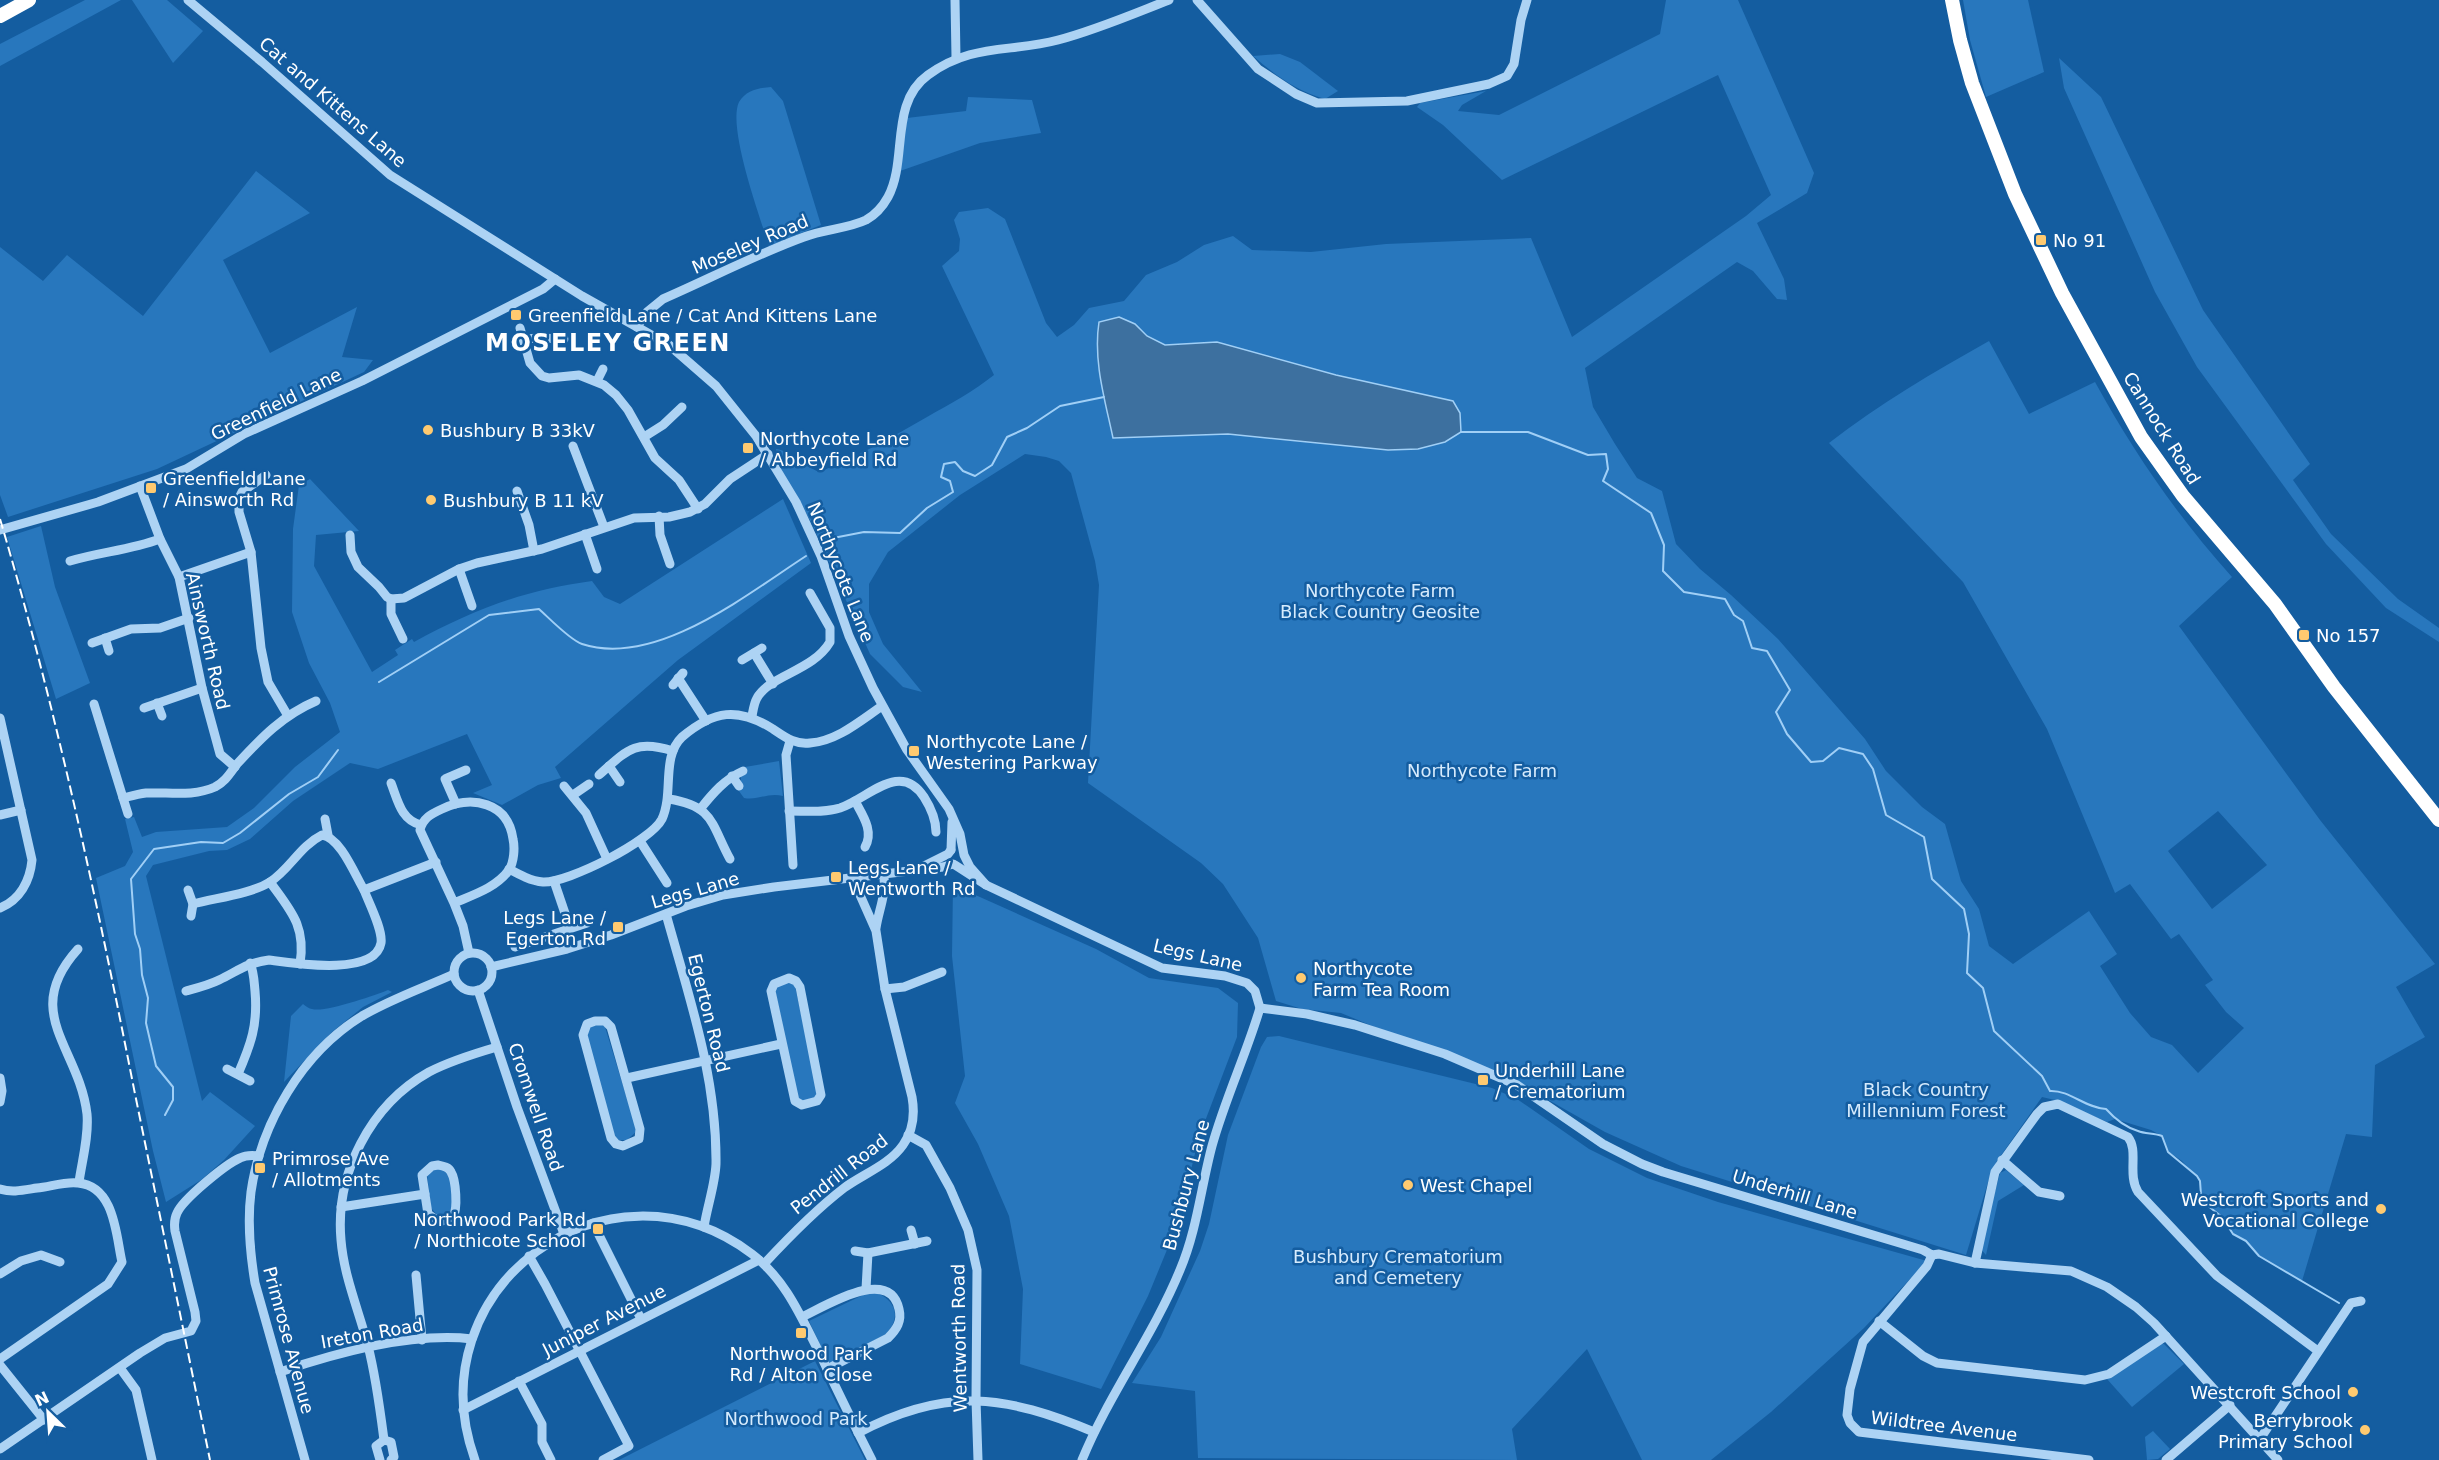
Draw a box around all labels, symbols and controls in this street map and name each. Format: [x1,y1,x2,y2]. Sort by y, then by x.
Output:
street label: Cat and Kittens Lane [255,32,411,172]
street label: Moseley Road [689,210,811,278]
place label: No 91 [2053,230,2106,251]
marker: No 91 [2034,233,2048,247]
place label: Greenfield Lane / Cat And Kittens Lane [528,305,877,326]
marker: Greenfield Lane / Cat And Kittens Lane [509,308,523,322]
district label: MOSELEY GREEN [485,329,731,357]
street label: Greenfield Lane [207,363,345,445]
street label: Cannock Road [2119,368,2205,488]
place label: Bushbury B 33kV [440,420,596,441]
marker: Bushbury B 33kV [421,423,435,437]
place label: Northycote Lane / Abbeyfield Rd [760,428,909,470]
marker: Northycote Lane / Abbeyfield Rd [741,441,755,455]
place label: Greenfield Lane / Ainsworth Rd [163,468,306,510]
marker: Greenfield Lane / Ainsworth Rd [144,481,158,495]
place label: Bushbury B 11 kV [443,490,604,511]
marker: Bushbury B 11 kV [424,493,438,507]
street label: Northycote Lane [803,499,879,645]
street label: Ainsworth Road [182,570,234,712]
park label: Northycote Farm Black Country Geosite [1280,580,1480,622]
place label: No 157 [2316,625,2381,646]
marker: No 157 [2297,628,2311,642]
place label: Northycote Lane / Westering Parkway [926,731,1098,773]
marker: Northycote Lane / Westering Parkway [907,744,921,758]
park label: Northycote Farm [1407,760,1557,781]
place label: Legs Lane / Wentworth Rd [848,857,976,899]
street label: Legs Lane [648,867,742,913]
marker: Legs Lane / Wentworth Rd [829,870,843,884]
place label: Legs Lane / Egerton Rd [503,907,607,949]
marker: Legs Lane / Egerton Rd [611,920,625,934]
street label: Legs Lane [1151,935,1245,975]
street label: Egerton Road [684,951,734,1075]
place label: Northycote Farm Tea Room [1313,958,1450,1000]
marker: Northycote Farm Tea Room [1294,971,1308,985]
street label: Cromwell Road [504,1040,568,1174]
place label: Underhill Lane / Crematorium [1495,1060,1625,1102]
marker: Underhill Lane / Crematorium [1476,1073,1490,1087]
park label: Black Country Millennium Forest [1846,1079,2006,1121]
street label: Bushbury Lane [1158,1117,1214,1253]
street label: Pendrill Road [786,1130,892,1218]
place label: Primrose Ave / Allotments [272,1148,390,1190]
marker: Primrose Ave / Allotments [253,1161,267,1175]
street label: Underhill Lane [1730,1165,1860,1223]
place label: West Chapel [1420,1175,1532,1196]
marker: West Chapel [1401,1178,1415,1192]
place label: Westcroft Sports and Vocational College [2181,1189,2369,1231]
marker: Westcroft Sports and Vocational College [2374,1202,2388,1216]
place label: Northwood Park Rd / Northicote School [413,1209,586,1251]
marker: Northwood Park Rd / Northicote School [591,1222,605,1236]
park label: Bushbury Crematorium and Cemetery [1293,1246,1503,1288]
street label: Wentworth Road [947,1263,971,1413]
street label: Primrose Avenue [259,1264,319,1416]
street label: Juniper Avenue [538,1280,669,1361]
street label: Ireton Road [319,1314,425,1352]
marker: Northwood Park Rd / Alton Close [794,1326,808,1340]
place label: Northwood Park Rd / Alton Close [729,1343,873,1385]
north arrow [18,1382,78,1442]
place label: Westcroft School [2190,1382,2341,1403]
marker: Westcroft School [2346,1385,2360,1399]
text: N [32,1387,52,1410]
street label: Wildtree Avenue [1869,1407,2019,1445]
park label: Northwood Park [724,1408,868,1429]
place label: Berrybrook Primary School [2218,1410,2354,1452]
marker: Berrybrook Primary School [2358,1423,2372,1437]

